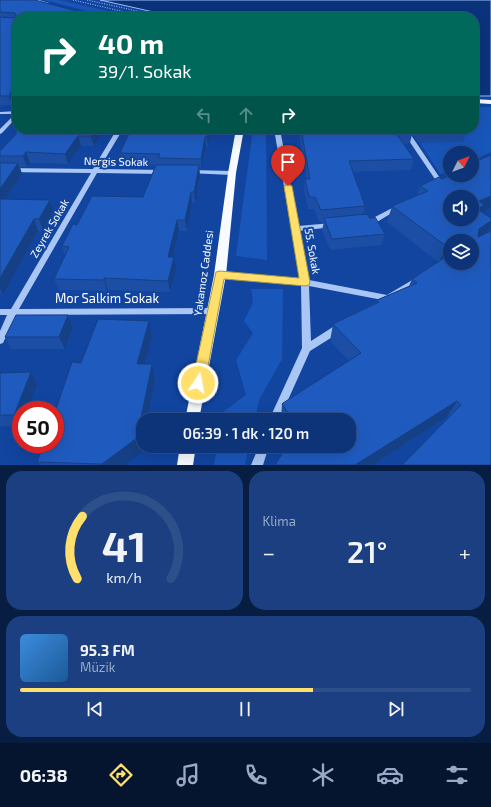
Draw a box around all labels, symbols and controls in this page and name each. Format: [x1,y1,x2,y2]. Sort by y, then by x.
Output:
text: 40 m [98,26,164,60]
icon: right [32,28,84,80]
text: 39/1. Sokak [98,60,191,82]
icon: left [193,104,215,126]
icon: ahead [235,104,257,126]
icon: right [277,104,299,126]
pin [271,145,305,186]
north arrow [443,146,479,182]
map controls [443,146,479,270]
icon: arrive [277,151,299,173]
street label: Nergis Sokak [84,154,149,168]
button: sound [443,190,479,226]
street label: Zeyrek Sokak [27,196,71,260]
street label: 55. Sokak [303,227,324,275]
street label: Yakamoz Caddesi [191,229,215,317]
button: layers [443,234,479,270]
street label: Mor Salkim Sokak [55,290,159,306]
position arrow [177,362,219,404]
speed limit sign: 50 [12,401,64,453]
text: 06:39 · 1 dk · 120 m [183,424,309,442]
text: Klima [263,513,296,529]
text: 41 [102,519,146,569]
text: 21° [347,533,387,569]
text: − [263,539,275,565]
text: + [459,539,471,565]
text: km/h [107,568,142,585]
text: 95.3 FM [80,641,135,659]
text: Müzik [80,659,115,675]
icon: previous [84,698,106,720]
icon: pause [234,698,256,720]
icon: next [385,698,407,720]
icon: directions [107,761,135,789]
icon: music [174,761,202,789]
icon: phone [242,761,270,789]
icon: climate [309,761,337,789]
icon: car [376,761,404,789]
icon: filters [443,761,471,789]
text: 06:38 [20,764,68,786]

